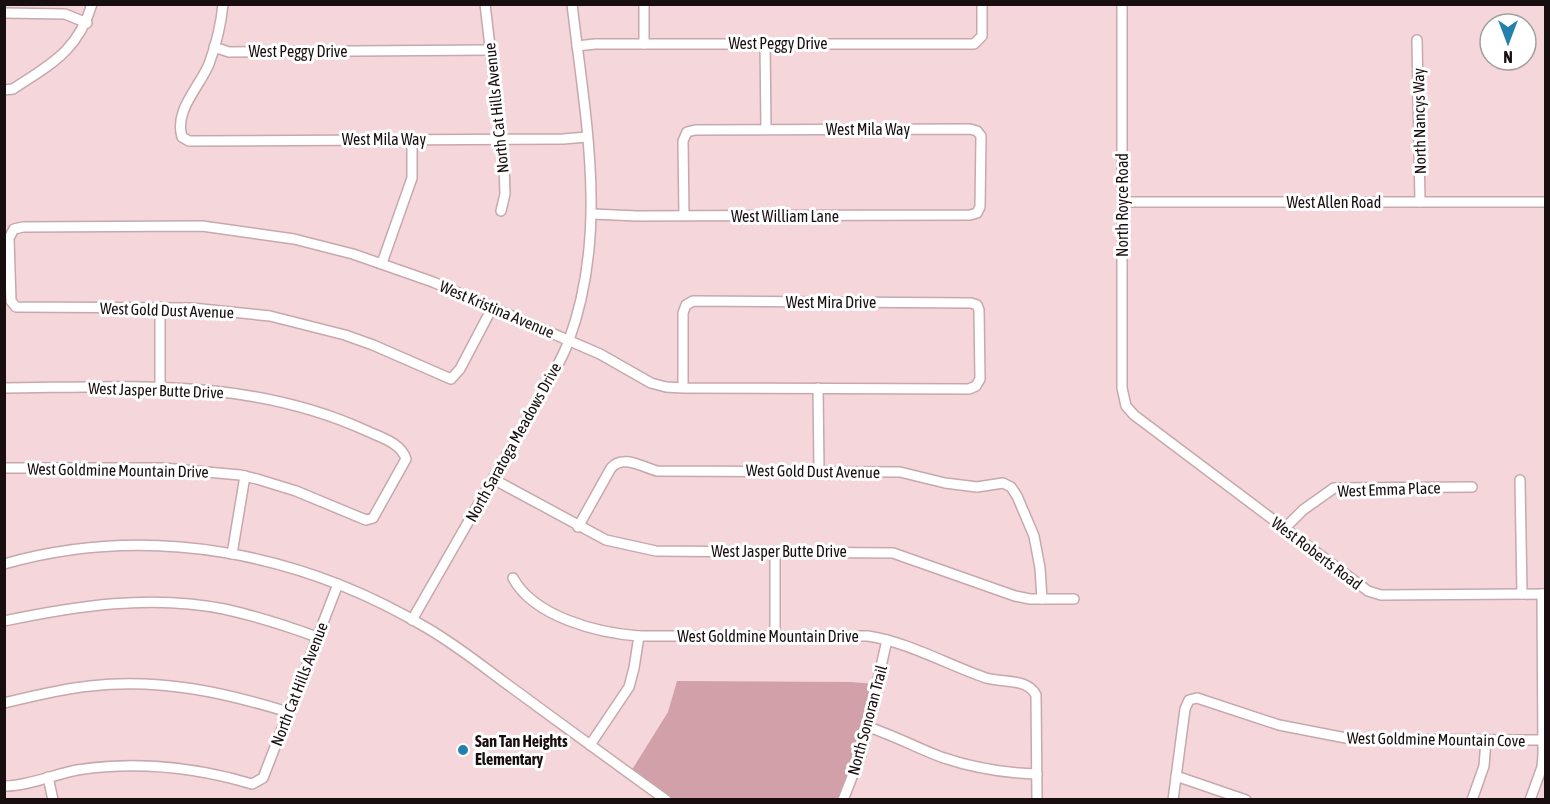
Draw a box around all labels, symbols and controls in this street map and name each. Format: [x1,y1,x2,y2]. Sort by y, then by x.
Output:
north arrow [1478,12,1538,72]
street label: West Peggy Drive [728,34,828,53]
street label: West Peggy Drive [248,42,348,61]
street label: North Cat Hills Avenue [480,42,512,174]
text: N [1503,48,1513,66]
street label: North Nancys Way [1409,67,1430,174]
street label: West Mila Way [826,120,911,139]
street label: West Mila Way [342,130,427,149]
street label: North Royce Road [1113,153,1132,257]
street label: West Allen Road [1287,193,1381,211]
street label: West William Lane [731,207,839,225]
street label: West Kristina Avenue [437,277,557,341]
street label: West Mira Drive [786,293,876,311]
street label: West Gold Dust Avenue [100,299,234,321]
street label: North Saratoga Meadows Drive [462,359,565,525]
street label: West Jasper Butte Drive [88,379,224,402]
street label: West Goldmine Mountain Drive [27,459,209,481]
street label: West Gold Dust Avenue [746,461,880,481]
street label: West Emma Place [1337,478,1441,500]
street label: West Roberts Road [1268,513,1366,593]
street label: West Jasper Butte Drive [711,542,847,561]
street label: North Cat Hills Avenue [267,620,331,748]
street label: West Goldmine Mountain Drive [677,627,859,645]
street label: North Sonoran Trail [844,662,891,777]
street label: West Goldmine Mountain Cove [1347,728,1525,750]
place label: San Tan Heights Elementary [475,732,568,768]
marker: San Tan Heights Elementary [456,743,470,757]

